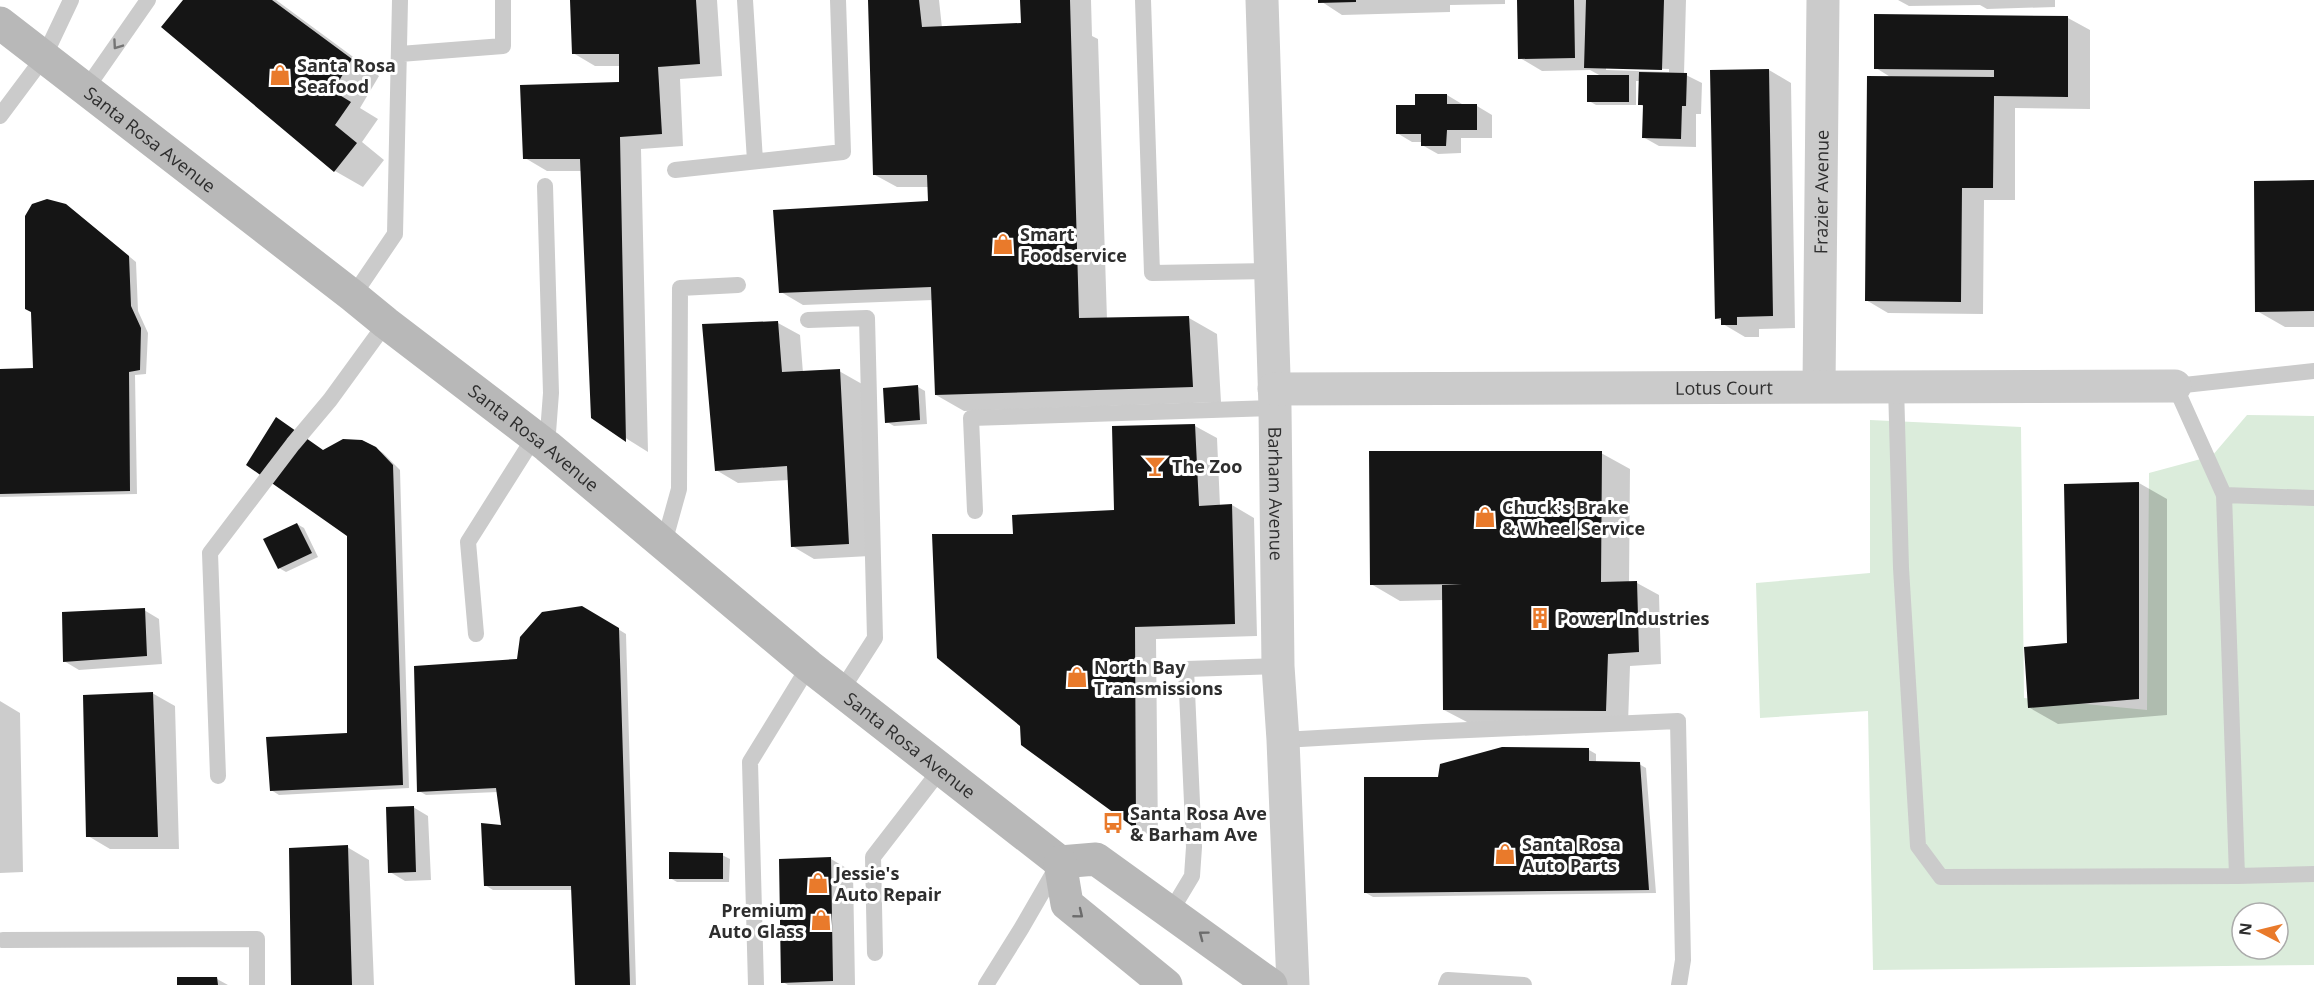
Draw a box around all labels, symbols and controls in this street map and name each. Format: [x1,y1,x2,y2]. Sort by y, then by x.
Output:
one-way arrow [113,38,124,49]
place label: Santa Rosa Seafood [297,53,396,98]
shop icon: Santa Rosa Seafood [268,63,292,87]
street label: Santa Rosa Avenue [80,81,221,198]
street label: Frazier Avenue [1808,130,1834,254]
place label: Smart Foodservice [1020,222,1127,267]
shop icon: Smart Foodservice [991,232,1015,256]
street label: Lotus Court [1675,375,1773,400]
street label: Santa Rosa Avenue [464,378,604,497]
street label: Barham Avenue [1263,427,1289,561]
bar icon: The Zoo [1143,454,1167,478]
place label: The Zoo [1172,454,1242,478]
place label: Chuck's Brake & Wheel Service [1502,495,1645,540]
shop icon: Chuck's Brake & Wheel Service [1473,505,1497,529]
building icon: Power Industries [1528,606,1552,630]
place label: Power Industries [1557,606,1709,630]
place label: North Bay Transmissions [1094,655,1223,700]
shop icon: North Bay Transmissions [1065,665,1089,689]
street label: Santa Rosa Avenue [840,686,981,804]
place label: Santa Rosa Ave & Barham Ave [1130,801,1267,846]
bus stop icon: Santa Rosa Ave & Barham Ave [1101,811,1125,835]
place label: Santa Rosa Auto Parts [1522,832,1621,877]
shop icon: Santa Rosa Auto Parts [1493,842,1517,866]
place label: Jessie's Auto Repair [833,861,941,906]
shop icon: Jessie's Auto Repair [806,871,830,895]
place label: Premium Auto Glass [709,898,804,943]
north arrow [2230,901,2290,961]
one-way arrow [1072,907,1083,918]
shop icon: Premium Auto Glass [809,908,833,932]
text: N [2233,921,2257,937]
one-way arrow [1199,932,1210,943]

